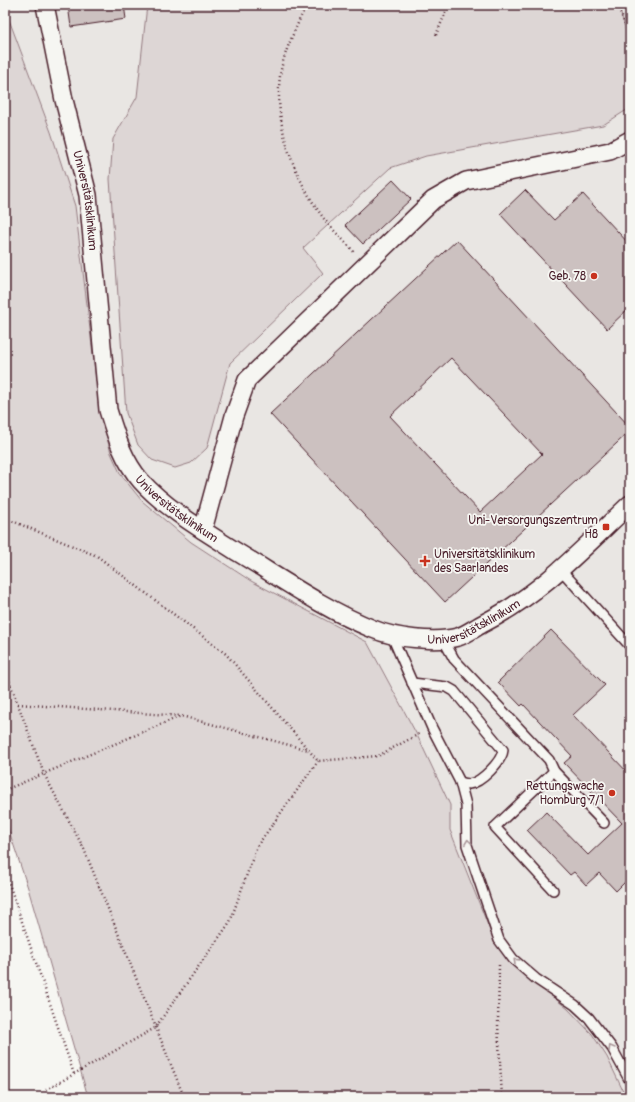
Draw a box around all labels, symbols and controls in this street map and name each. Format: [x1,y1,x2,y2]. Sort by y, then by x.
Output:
street label: Universitätsklinikum [69,149,100,252]
place label: Geb. 78 [549,269,586,284]
marker: Geb. 78 [589,271,599,281]
street label: Universitätsklinikum [131,472,221,546]
place label: Uni-Versorgungszentrum H8 [468,513,598,542]
marker: Uni-Versorgungszentrum H8 [601,522,611,532]
place label: Universitätsklinikum des Saarlandes [434,547,536,576]
marker: Universitätsklinikum des Saarlandes [419,555,431,567]
street label: Universitätsklinikum [427,596,524,648]
place label: Rettungswache Homburg 7/1 [526,779,604,808]
marker: Rettungswache Homburg 7/1 [607,788,617,798]
one-way arrow [464,839,473,845]
one-way arrow [513,958,521,966]
one-way arrow [608,1044,615,1052]

